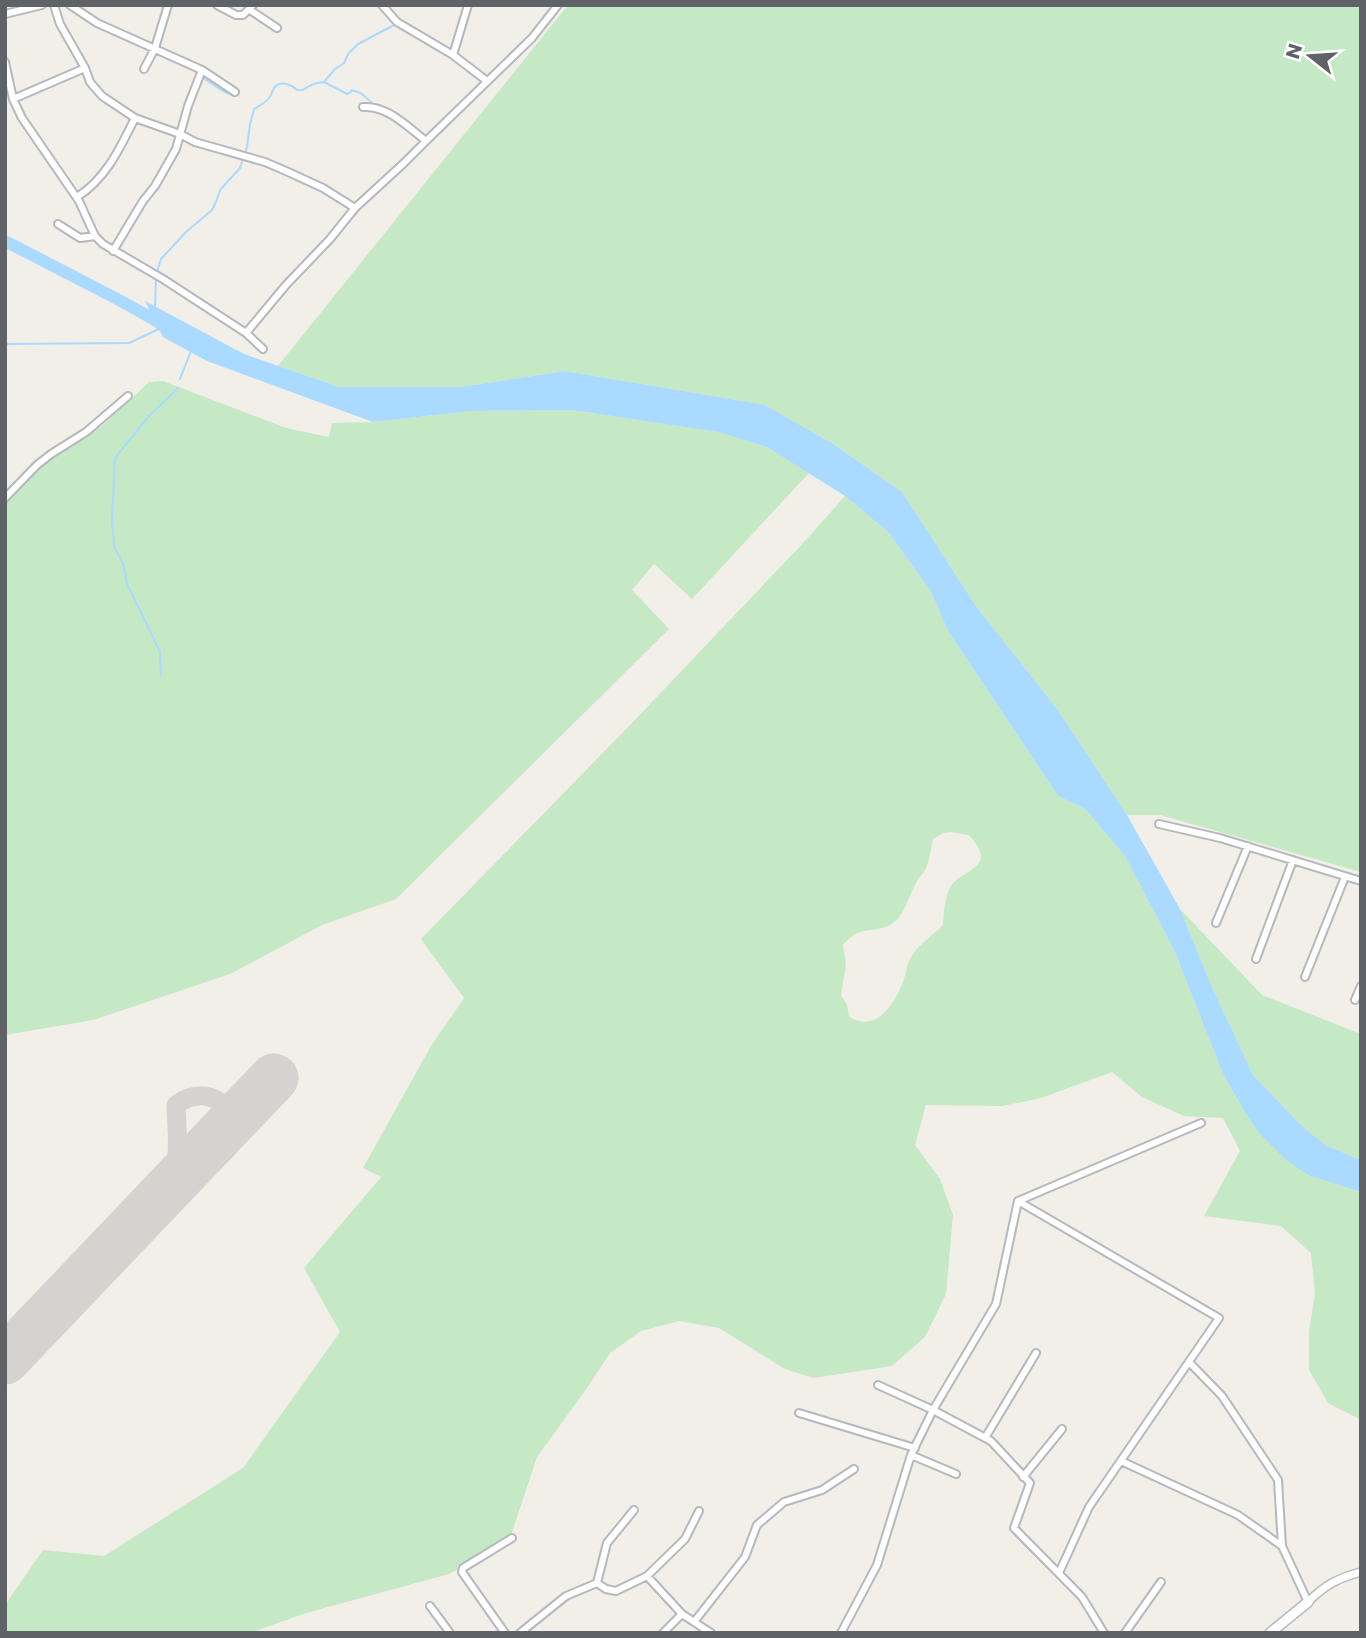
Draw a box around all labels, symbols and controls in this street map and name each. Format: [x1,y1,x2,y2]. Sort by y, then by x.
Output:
north arrow [1275,21,1345,91]
text: N [1279,40,1309,62]

